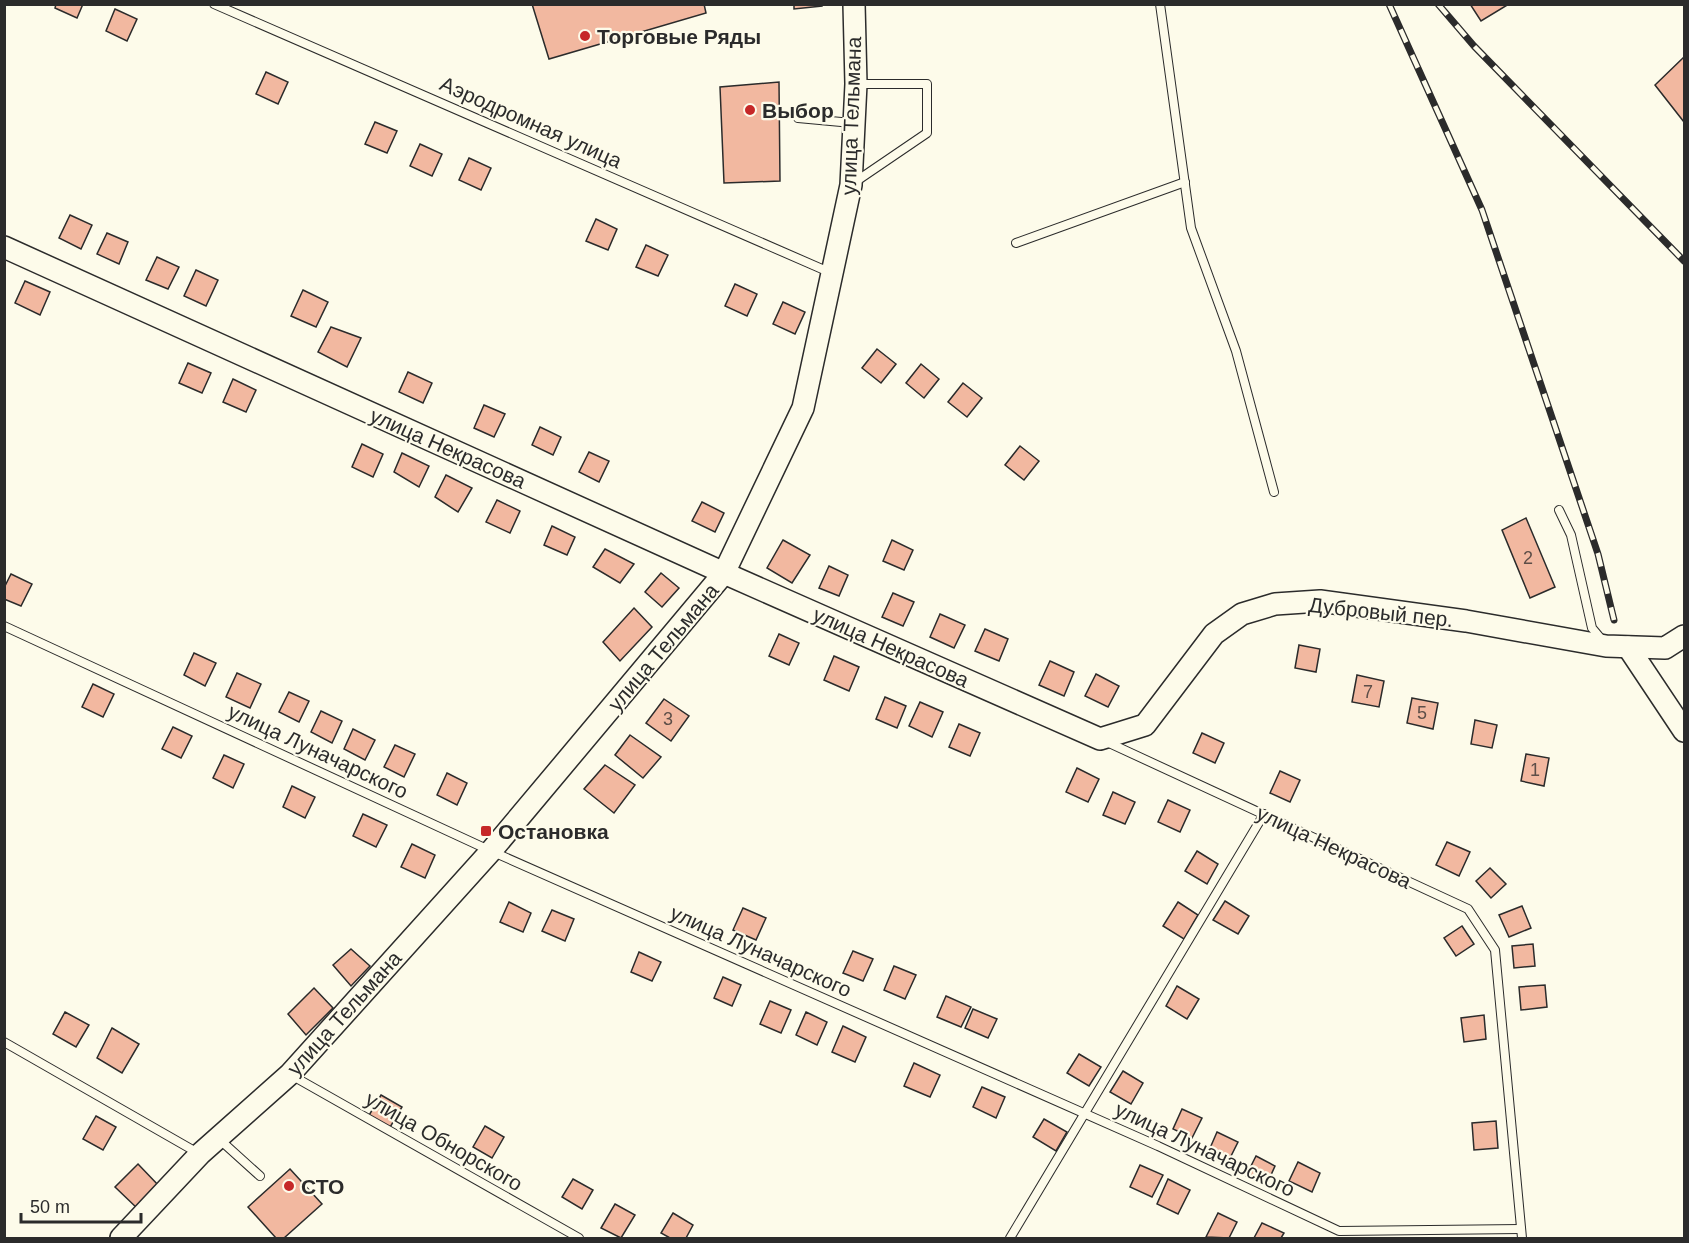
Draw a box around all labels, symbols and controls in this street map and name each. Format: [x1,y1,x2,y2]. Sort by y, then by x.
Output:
place label: Торговые Ряды [597,25,761,48]
marker: Торговые Ряды [578,29,592,43]
street label: улица Тельмана [837,36,865,196]
street label: Аэродромная улица [437,72,626,173]
place label: Выбор [762,99,834,122]
marker: Выбор [743,103,757,117]
street label: улица Некрасова [367,403,530,493]
house number: 2 [1523,548,1533,568]
street label: улица Тельмана [603,579,723,715]
street label: Дубровый пер. [1308,593,1454,631]
street label: улица Некрасова [810,602,973,692]
house number: 7 [1363,682,1373,702]
street label: улица Луначарского [224,699,412,803]
house number: 5 [1417,703,1427,723]
house number: 3 [663,709,673,729]
house number: 1 [1530,760,1540,780]
street label: улица Некрасова [1253,801,1415,893]
place label: Остановка [498,820,609,843]
marker: Остановка [479,824,493,838]
street label: улица Луначарского [667,901,855,1001]
street label: улица Тельмана [282,946,406,1080]
street label: улица Обнорского [361,1087,527,1195]
street label: улица Луначарского [1111,1097,1299,1201]
place label: СТО [301,1175,344,1198]
marker: СТО [282,1179,296,1193]
scale bar [21,1186,141,1224]
text: 50 m [30,1197,70,1217]

